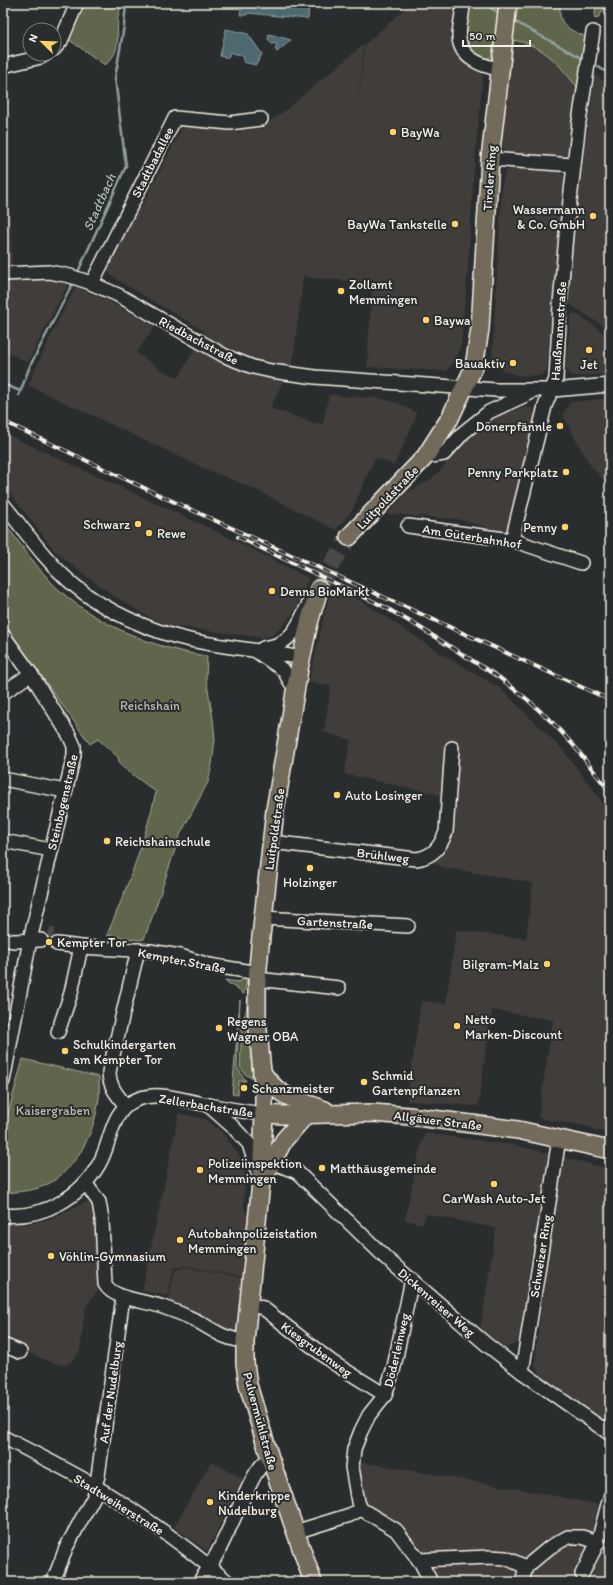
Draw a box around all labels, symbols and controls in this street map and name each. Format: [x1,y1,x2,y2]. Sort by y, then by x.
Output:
north arrow [22,22,62,62]
scale bar [463,22,530,48]
text: 50 m [469,29,495,43]
text: N [26,32,41,44]
street label: Stadtbadallee [128,124,177,200]
place label: BayWa [401,125,440,140]
marker: BayWa [388,127,398,137]
street label: Tiroler Ring [480,144,499,211]
water label: Stadtbach [79,170,120,234]
place label: Wassermann & Co. GmbH [513,202,586,232]
marker: Wassermann & Co. GmbH [588,211,598,221]
place label: BayWa Tankstelle [347,217,447,232]
marker: BayWa Tankstelle [450,219,460,229]
place label: Zollamt Memmingen [349,277,417,307]
street label: Haußmannstraße [548,281,569,381]
marker: Zollamt Memmingen [336,286,346,296]
street label: Riedbachstraße [156,313,241,368]
place label: Baywa [434,313,471,328]
marker: Baywa [421,315,431,325]
marker: Jet [584,345,594,355]
place label: Bauaktiv [455,356,505,371]
place label: Jet [580,357,598,372]
marker: Bauaktiv [508,358,518,368]
place label: Dönerpfännle [476,419,552,434]
marker: Dönerpfännle [555,421,565,431]
street label: Luitpoldstraße [353,462,421,532]
place label: Penny Parkplatz [468,465,558,480]
marker: Penny Parkplatz [561,467,571,477]
place label: Schwarz [83,517,130,532]
marker: Schwarz [133,519,143,529]
place label: Penny [523,520,557,535]
street label: Am Güterbahnhof [421,521,523,552]
marker: Penny [560,522,570,532]
place label: Rewe [157,526,186,541]
marker: Rewe [144,528,154,538]
place label: Denns BioMarkt [280,584,370,599]
marker: Denns BioMarkt [267,586,277,596]
park label: Reichshain [120,698,180,713]
street label: Steinbogenstraße [44,753,81,852]
street label: Luitpoldstraße [261,787,288,871]
place label: Auto Losinger [345,788,422,803]
marker: Auto Losinger [332,790,342,800]
place label: Reichshainschule [115,834,211,849]
marker: Reichshainschule [102,836,112,846]
street label: Brühlweg [356,845,410,866]
marker: Holzinger [305,863,315,873]
place label: Holzinger [283,875,337,890]
street label: Gartenstraße [297,913,373,932]
place label: Kempter Tor [57,935,127,950]
marker: Kempter Tor [44,937,54,947]
street label: Kempter Straße [137,945,227,976]
place label: Bilgram-Malz [463,957,539,972]
marker: Bilgram-Malz [542,959,552,969]
place label: Netto Marken-Discount [465,1012,562,1042]
place label: Regens Wagner OBA [227,1014,299,1044]
marker: Netto Marken-Discount [452,1021,462,1031]
marker: Regens Wagner OBA [214,1023,224,1033]
place label: Schulkindergarten am Kempter Tor [73,1037,176,1067]
marker: Schulkindergarten am Kempter Tor [60,1046,70,1056]
place label: Schmid Gartenpflanzen [372,1068,461,1098]
marker: Schmid Gartenpflanzen [359,1077,369,1087]
place label: Schanzmeister [252,1081,334,1096]
marker: Schanzmeister [239,1083,249,1093]
street label: Zellerbachstraße [158,1091,254,1120]
park label: Kaisergraben [16,1103,91,1118]
street label: Allgäuer Straße [393,1108,483,1133]
place label: Polizeiinspektion Memmingen [208,1156,302,1186]
place label: Matthäusgemeinde [330,1161,437,1176]
marker: Matthäusgemeinde [317,1163,327,1173]
marker: Polizeiinspektion Memmingen [195,1165,205,1175]
marker: CarWash Auto-Jet [489,1179,499,1189]
place label: CarWash Auto-Jet [442,1191,546,1206]
street label: Schweizer Ring [527,1213,555,1299]
place label: Autobahnpolizeistation Memmingen [188,1226,317,1256]
marker: Autobahnpolizeistation Memmingen [175,1235,185,1245]
place label: Vöhlin-Gymnasium [59,1249,166,1264]
marker: Vöhlin-Gymnasium [46,1251,56,1261]
street label: Dickenreiser Weg [395,1265,478,1340]
street label: Döderleinweg [381,1311,412,1389]
street label: Kiesgrubenweg [278,1319,355,1380]
street label: Auf der Nudelburg [96,1340,125,1444]
street label: Pulvermühlstraße [240,1370,281,1472]
street label: Stadtweiherstraße [71,1471,167,1538]
place label: Kinderkrippe Nudelburg [218,1488,290,1518]
marker: Kinderkrippe Nudelburg [205,1497,215,1507]

